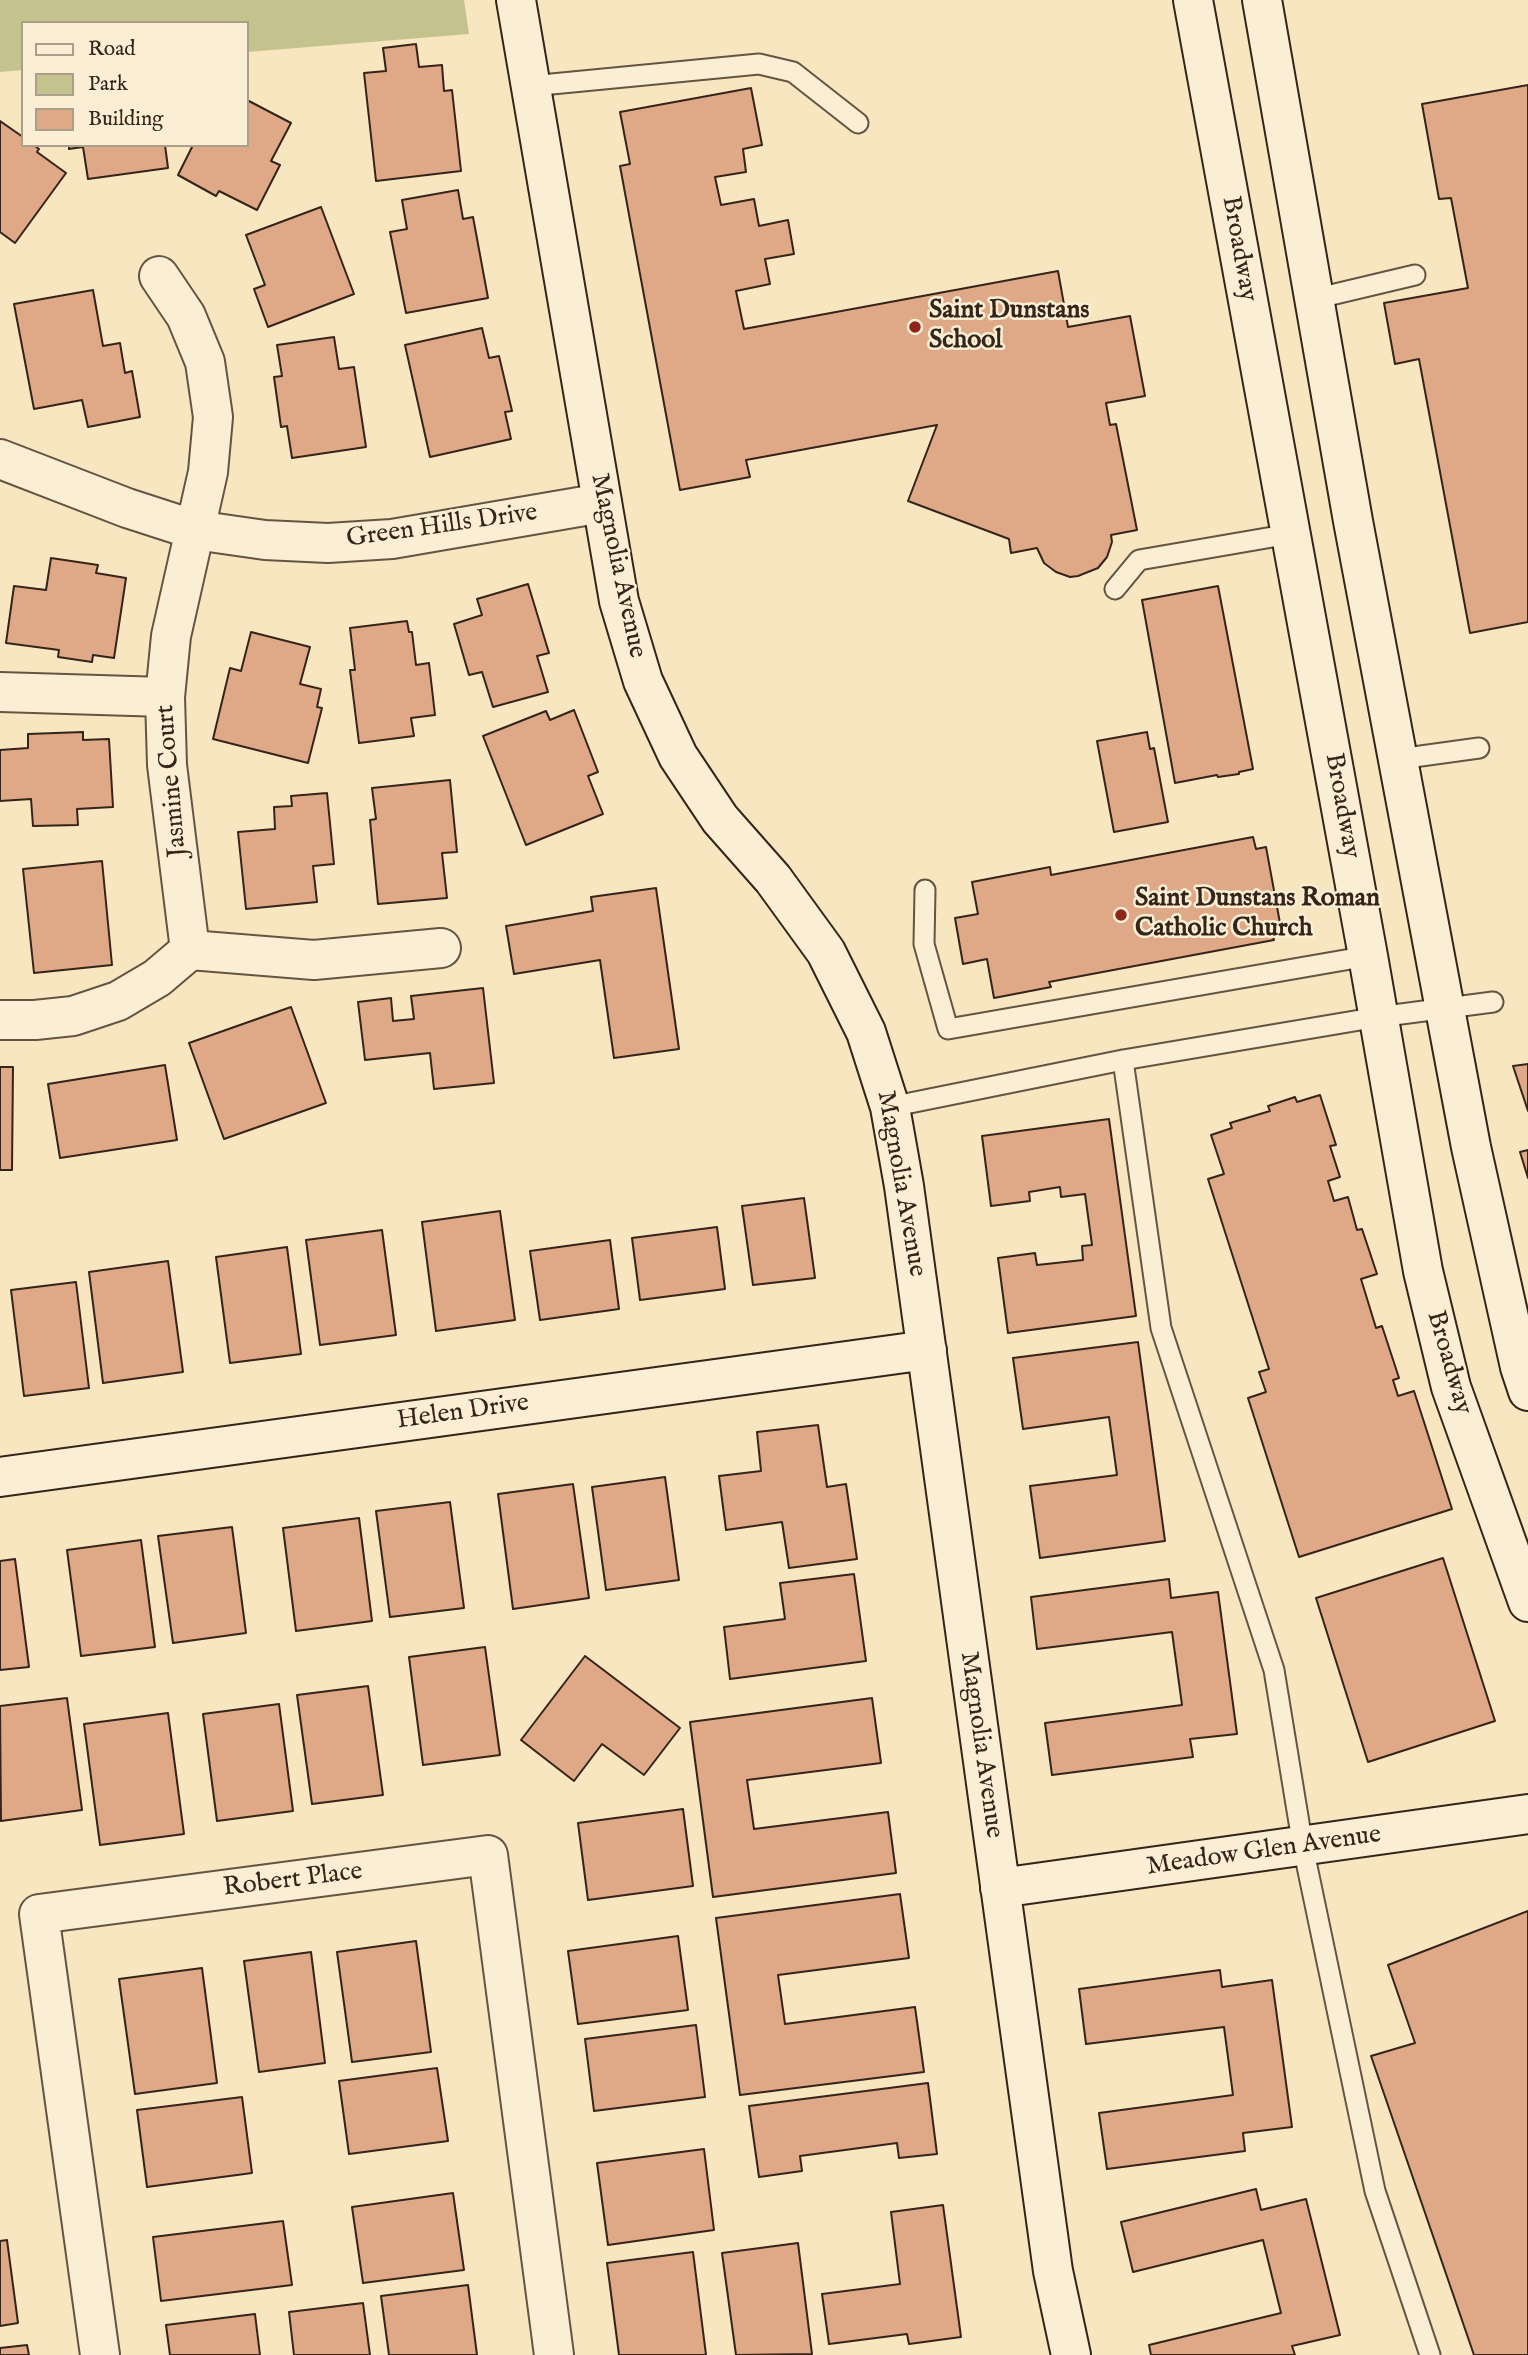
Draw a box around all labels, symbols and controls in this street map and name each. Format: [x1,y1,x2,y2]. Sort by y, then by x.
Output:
legend [21,21,248,147]
text: Road [88,36,135,63]
text: Park [88,71,128,98]
text: Building [88,106,163,133]
street label: Broadway [1213,194,1263,304]
place label: Saint Dunstans School [929,296,1089,358]
marker: Saint Dunstans School [907,319,923,335]
street label: Magnolia Avenue [582,471,652,661]
street label: Green Hills Drive [345,498,539,556]
street label: Jasmine Court [151,703,195,859]
street label: Broadway [1316,751,1366,861]
place label: Saint Dunstans Roman Catholic Church [1135,884,1380,946]
marker: Saint Dunstans Roman Catholic Church [1113,907,1129,923]
street label: Magnolia Avenue [868,1089,932,1279]
street label: Broadway [1418,1308,1478,1418]
street label: Helen Drive [395,1388,531,1438]
street label: Magnolia Avenue [951,1650,1009,1840]
street label: Meadow Glen Avenue [1145,1820,1383,1884]
street label: Robert Place [222,1857,364,1905]

